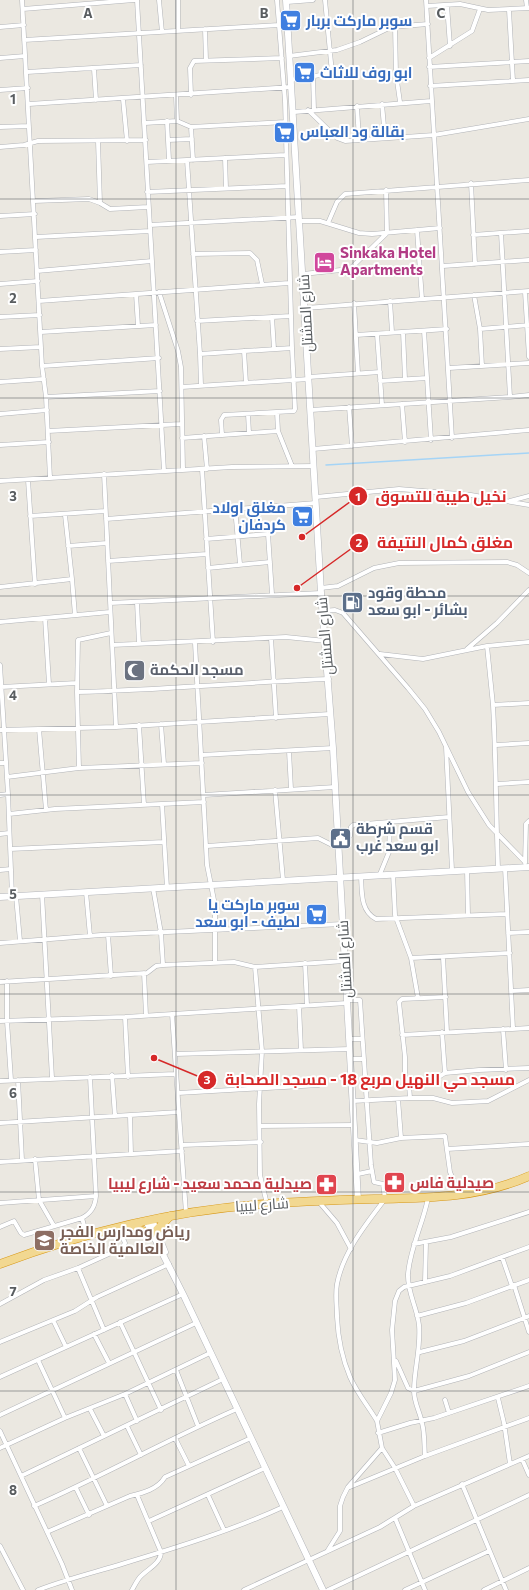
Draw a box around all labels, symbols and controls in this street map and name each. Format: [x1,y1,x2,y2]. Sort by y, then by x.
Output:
text: A [83,5,93,21]
text: B [260,5,269,21]
text: C [437,5,446,21]
supermarket icon: سوبر ماركت بربار [277,8,303,34]
place label: سوبر ماركت بربار [305,11,412,30]
supermarket icon: ابو روف للاثاث [292,60,318,86]
place label: ابو روف للاثاث [320,63,413,82]
text: 1 [10,91,16,107]
supermarket icon: بقالة ود العباس [272,119,298,145]
place label: بقالة ود العباس [300,122,405,141]
place label: Sinkaka Hotel Apartments [340,243,436,278]
hotel icon: Sinkaka Hotel Apartments [311,249,337,275]
street label: شارع المشتل [294,273,319,352]
text: 2 [9,290,17,306]
callout: نخيل طيبة للتسوق [348,482,515,510]
text: نخيل طيبة للتسوق [375,486,507,506]
text: 3 [9,488,17,504]
text: 1 [355,489,361,503]
place label: مغلق اولاد كردفان [212,498,286,534]
supermarket icon: مغلق اولاد كردفان [289,504,315,530]
callout: مغلق كمال النتيفة [349,529,521,557]
text: مغلق كمال النتيفة [377,532,513,552]
text: 2 [356,535,363,549]
place label: محطة وقود بشائر - ابو سعد [368,583,468,619]
fuel station icon: محطة وقود بشائر - ابو سعد [339,589,365,615]
street label: شارع المشتل [312,596,339,676]
mosque icon: مسجد الحكمة [122,657,148,683]
place label: مسجد الحكمة [150,660,244,678]
text: 4 [9,687,17,703]
place label: قسم شرطة ابو سعد غرب [356,819,439,855]
public building icon: قسم شرطة ابو سعد غرب [328,825,354,851]
text: 5 [9,886,17,902]
place label: سوبر ماركت يا لطيف - ابو سعد [195,895,300,931]
supermarket icon: سوبر ماركت يا لطيف - ابو سعد [303,901,329,927]
street label: شارع المشتل [333,919,358,998]
callout: مسجد حي النهيل مربع 18 - مسجد الصحابة [197,1066,523,1094]
text: مسجد حي النهيل مربع 18 - مسجد الصحابة [225,1069,515,1092]
text: 3 [204,1072,211,1086]
text: 6 [9,1085,17,1101]
pharmacy icon: صيدلية فاس [381,1170,407,1196]
pharmacy icon: صيدلية محمد سعيد - شارع ليبيا [314,1171,340,1197]
place label: صيدلية فاس [410,1173,494,1192]
place label: صيدلية محمد سعيد - شارع ليبيا [108,1174,312,1194]
street label: شارع ليبيا [235,1193,290,1218]
place label: رياض ومدارس الفجر العالمية الخاصة [59,1222,190,1257]
school or university icon: رياض ومدارس الفجر العالمية الخاصة [32,1228,58,1254]
text: 7 [9,1283,17,1299]
text: 8 [9,1482,17,1498]

